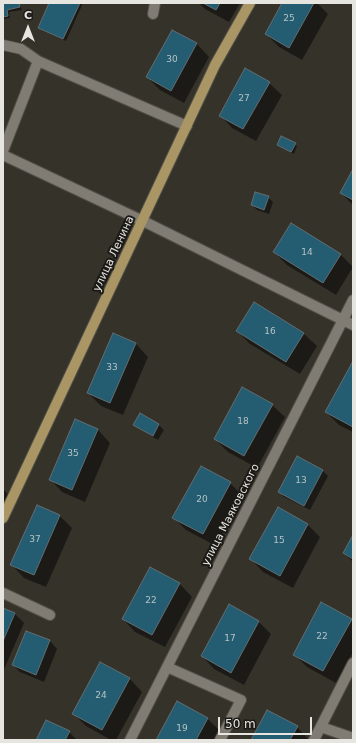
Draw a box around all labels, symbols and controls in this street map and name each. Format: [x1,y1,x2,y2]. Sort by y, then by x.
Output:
north arrow [8,8,48,48]
text: С [24,9,32,22]
house number: 25 [283,14,295,24]
house number: 30 [166,55,178,65]
house number: 27 [238,94,250,104]
street label: улица Ленина [91,214,137,294]
house number: 14 [301,248,313,258]
house number: 16 [264,327,276,337]
house number: 33 [106,363,118,373]
house number: 18 [237,417,249,427]
house number: 35 [67,449,79,459]
street label: улица Маяковского [199,462,263,568]
house number: 13 [295,476,307,486]
house number: 20 [196,495,208,505]
house number: 37 [29,535,41,545]
house number: 15 [273,536,285,546]
house number: 22 [145,596,157,606]
house number: 22 [316,632,328,642]
house number: 17 [224,634,236,644]
house number: 24 [95,691,107,701]
scale bar [220,709,314,735]
text: 50 m [225,717,256,731]
house number: 19 [176,724,188,734]

